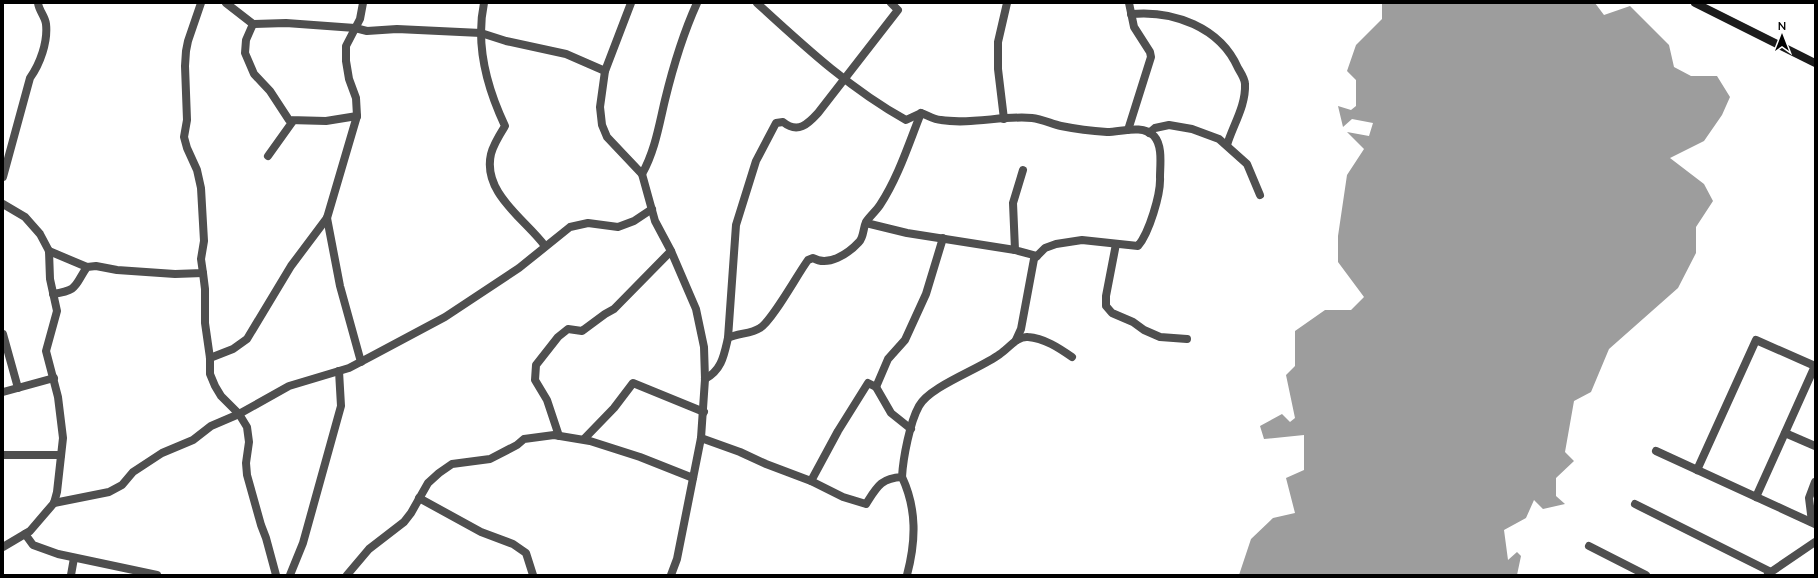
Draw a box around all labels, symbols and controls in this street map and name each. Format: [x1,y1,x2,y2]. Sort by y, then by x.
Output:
north arrow [1762,16,1802,56]
text: N [1778,19,1786,32]

